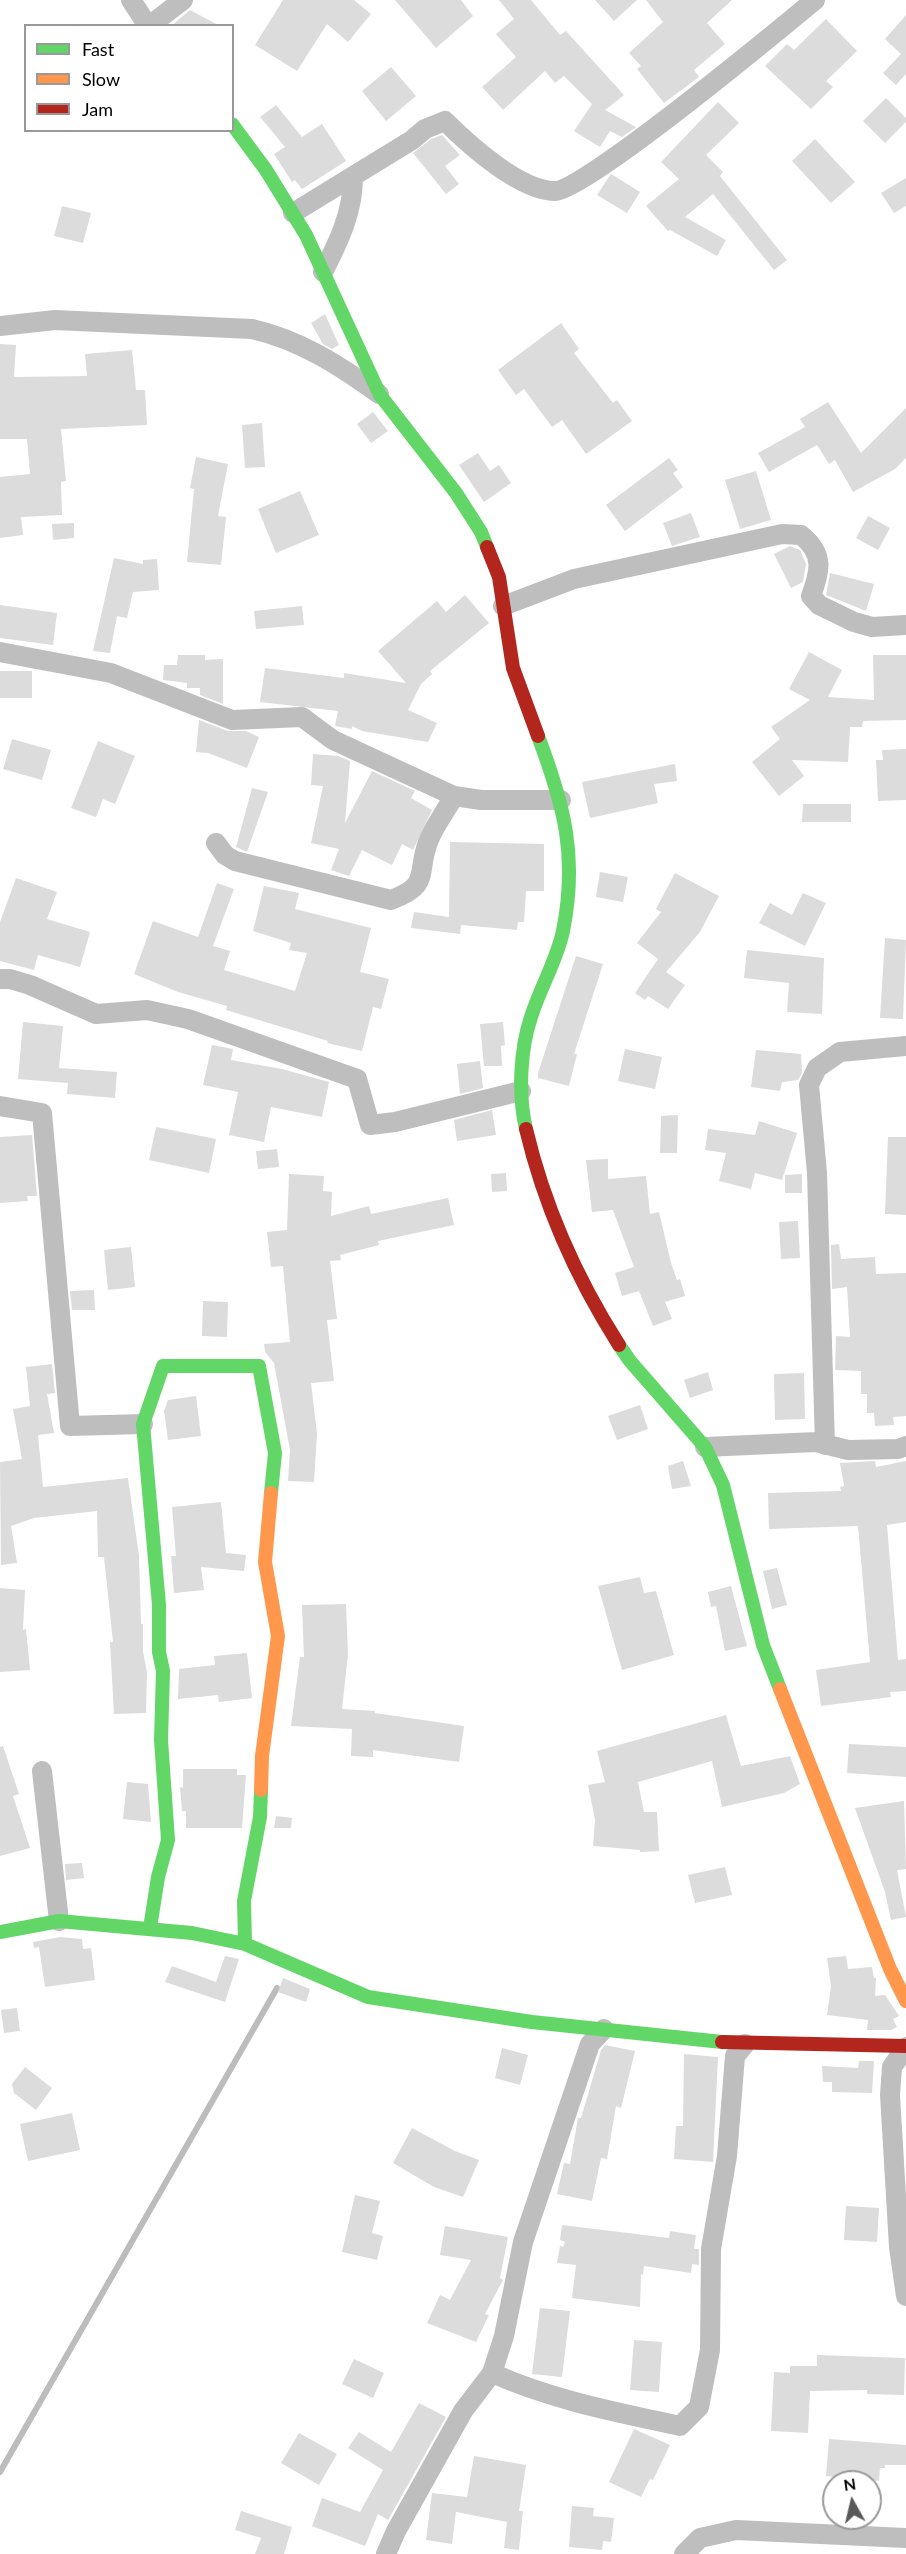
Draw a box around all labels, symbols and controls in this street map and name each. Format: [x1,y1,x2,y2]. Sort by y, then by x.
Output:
legend [24,24,234,132]
text: Fast [82,38,114,60]
text: Slow [82,68,120,90]
text: Jam [82,98,113,120]
north arrow [822,2470,882,2530]
text: N [842,2473,857,2494]

